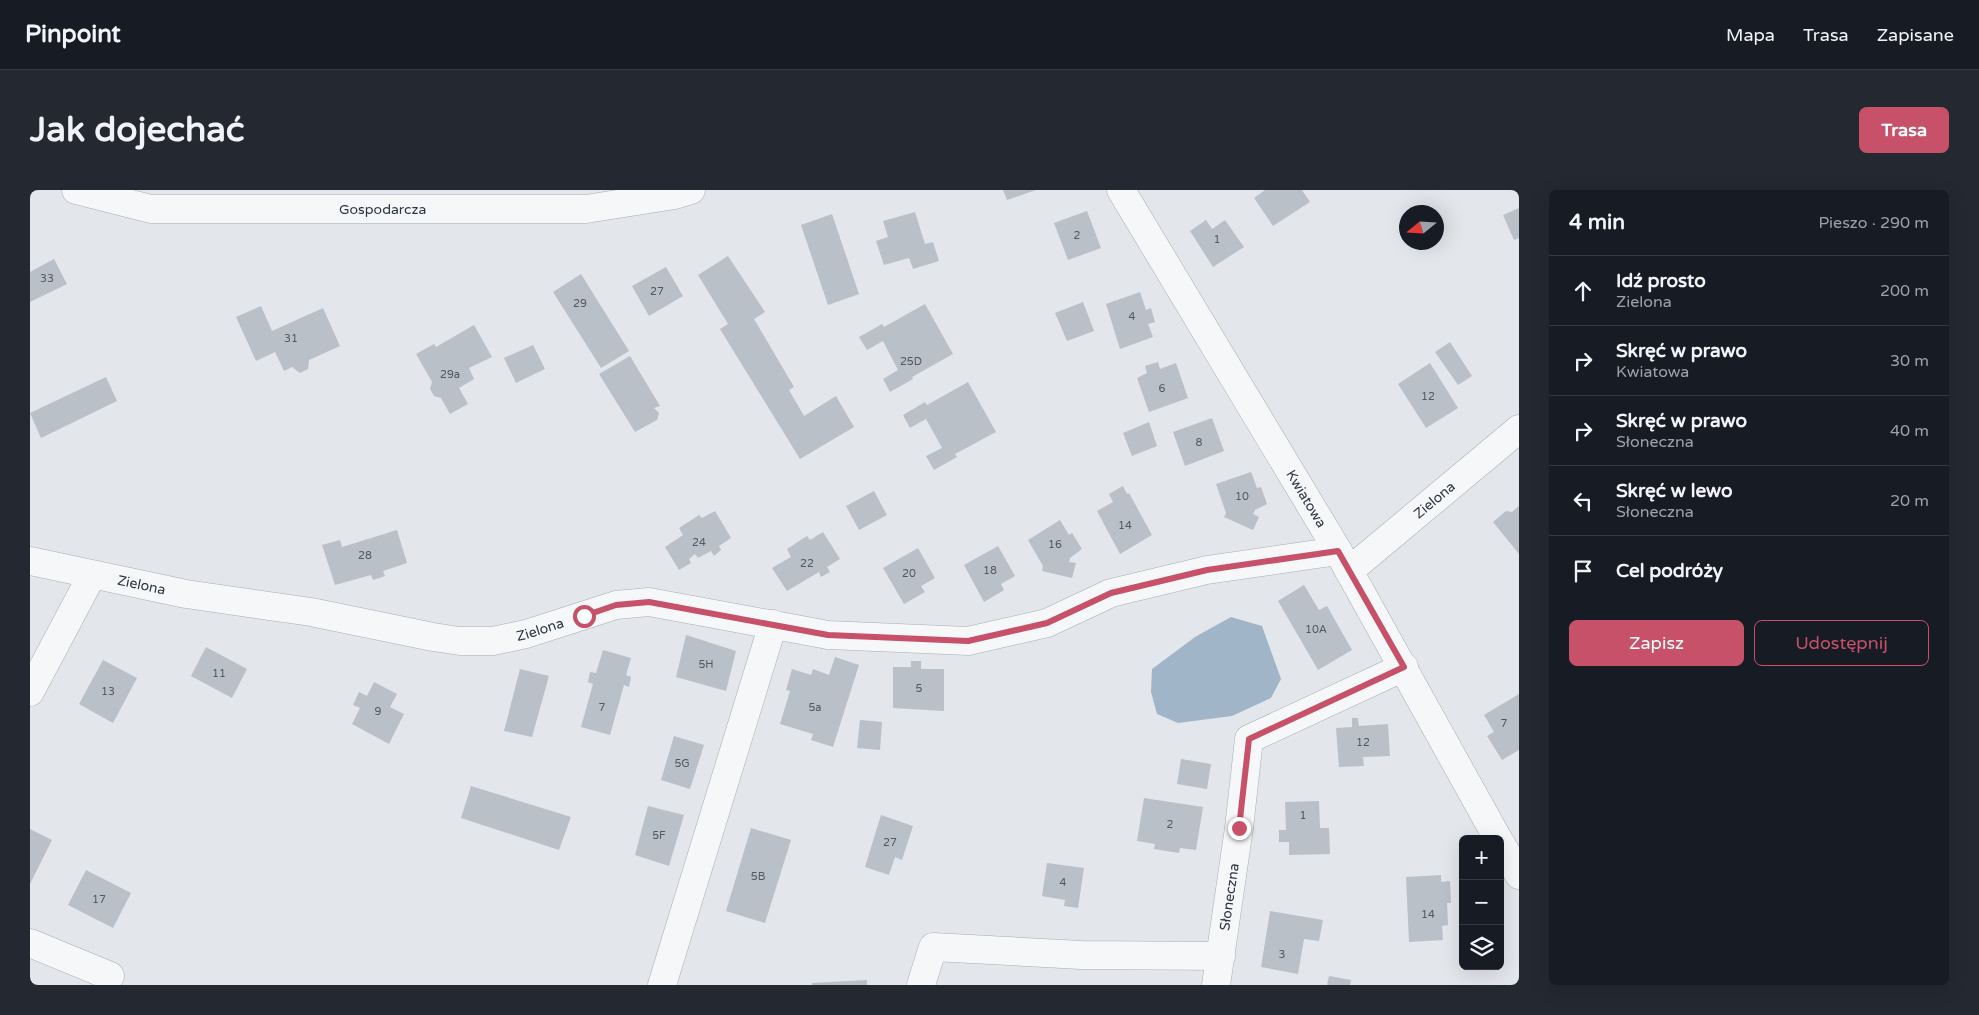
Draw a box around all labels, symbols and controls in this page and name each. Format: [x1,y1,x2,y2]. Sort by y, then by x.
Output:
text: Pinpoint [25,20,121,49]
text: Mapa [1726,24,1775,46]
text: Trasa [1803,24,1849,46]
text: Zapisane [1877,24,1954,46]
button: Trasa [1859,107,1949,153]
text: Jak dojechać [30,109,245,151]
street label: Gospodarcza [339,201,426,218]
north arrow [1399,205,1444,250]
text: 4 min [1569,210,1625,235]
text: Pieszo · 290 m [1818,213,1929,233]
house number: 2 [1074,229,1081,242]
house number: 1 [1214,233,1220,246]
text: Idź prosto [1616,270,1706,292]
house number: 33 [40,272,54,285]
icon: ahead [1569,277,1597,305]
text: 200 m [1880,281,1929,301]
house number: 27 [650,285,664,298]
text: Zielona [1616,292,1672,312]
house number: 29 [573,297,587,310]
house number: 4 [1129,310,1136,323]
house number: 31 [284,332,298,345]
text: Skręć w prawo [1616,340,1747,362]
icon: right [1569,347,1597,375]
text: 30 m [1890,351,1929,371]
house number: 25D [900,355,922,368]
text: Kwiatowa [1616,362,1689,382]
house number: 29a [440,368,460,381]
house number: 6 [1159,382,1166,395]
house number: 12 [1421,390,1435,403]
text: Skręć w prawo [1616,410,1747,432]
icon: right [1569,417,1597,445]
text: 40 m [1890,421,1929,441]
text: Słoneczna [1616,432,1694,452]
house number: 8 [1196,436,1203,449]
street label: Kwiatowa [1282,467,1330,531]
street label: Zielona [1410,478,1459,522]
text: Skręć w lewo [1616,480,1733,502]
icon: left [1569,487,1597,515]
house number: 10 [1235,490,1249,503]
text: 20 m [1890,491,1929,511]
text: Słoneczna [1616,502,1694,522]
house number: 14 [1118,519,1132,532]
house number: 24 [692,536,706,549]
house number: 16 [1048,538,1062,551]
house number: 28 [358,549,372,562]
house number: 22 [800,557,814,570]
icon: arrive [1569,557,1597,585]
text: Cel podróży [1616,560,1723,582]
house number: 18 [983,564,997,577]
house number: 20 [902,567,916,580]
street label: Zielona [116,572,167,598]
route start [573,605,596,628]
street label: Zielona [515,614,566,645]
button: Zapisz [1569,620,1744,666]
button: Udostępnij [1754,620,1929,666]
house number: 10A [1305,623,1327,636]
house number: 5H [698,658,714,671]
house number: 11 [212,667,226,680]
house number: 5 [916,682,923,695]
house number: 13 [101,685,115,698]
house number: 7 [599,701,606,714]
house number: 5a [808,701,822,714]
house number: 9 [375,705,382,718]
house number: 7 [1501,717,1508,730]
house number: 12 [1356,736,1370,749]
house number: 5G [674,757,690,770]
house number: 1 [1300,809,1306,822]
route end [1228,817,1251,840]
house number: 2 [1167,818,1174,831]
house number: 5F [652,829,666,842]
map controls [1459,835,1504,970]
button: + [1459,835,1504,880]
house number: 27 [883,836,897,849]
street label: Słoneczna [1216,862,1243,932]
house number: 5B [751,870,766,883]
house number: 4 [1060,876,1067,889]
button: − [1459,880,1504,925]
house number: 17 [92,893,106,906]
house number: 14 [1421,908,1435,921]
button: layers [1459,925,1504,970]
house number: 3 [1279,948,1286,961]

